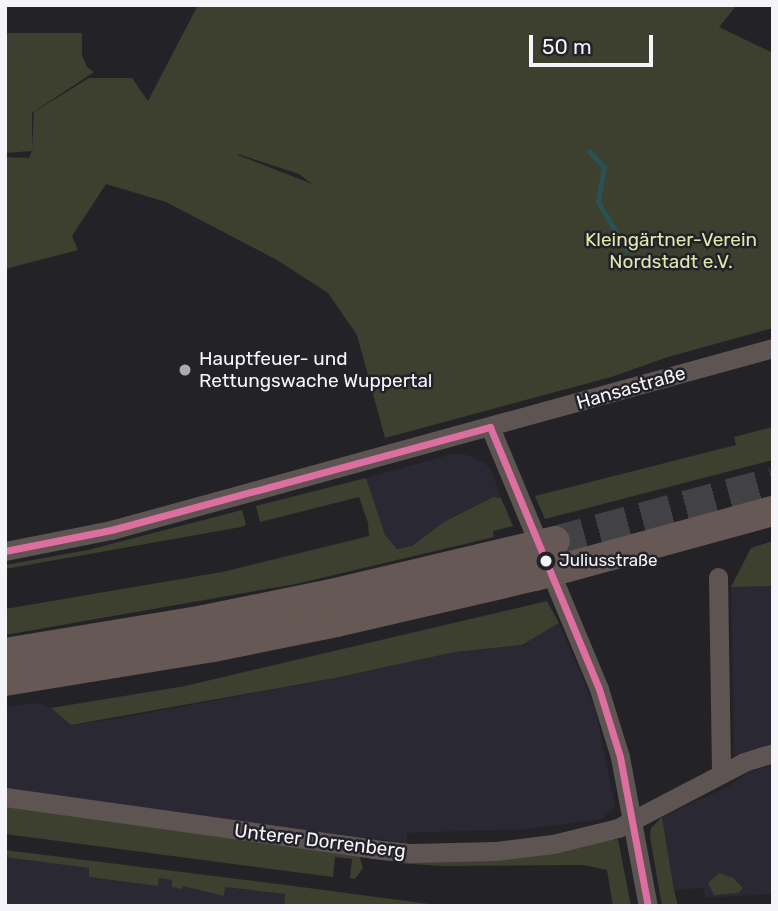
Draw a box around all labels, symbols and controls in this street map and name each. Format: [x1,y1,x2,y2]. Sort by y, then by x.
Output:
scale bar [533,21,657,65]
text: 50 m [542,34,592,59]
park label: Kleingärtner-Verein Nordstadt e.V. [585,229,757,273]
place label: Hauptfeuer- und Rettungswache Wuppertal [199,348,433,392]
marker: Hauptfeuer- und Rettungswache Wuppertal [177,362,193,378]
street label: Hansastraße [574,362,688,414]
place label: Juliusstraße [559,551,658,571]
marker: Juliusstraße [539,554,553,568]
street label: Unterer Dorrenberg [233,819,407,863]

